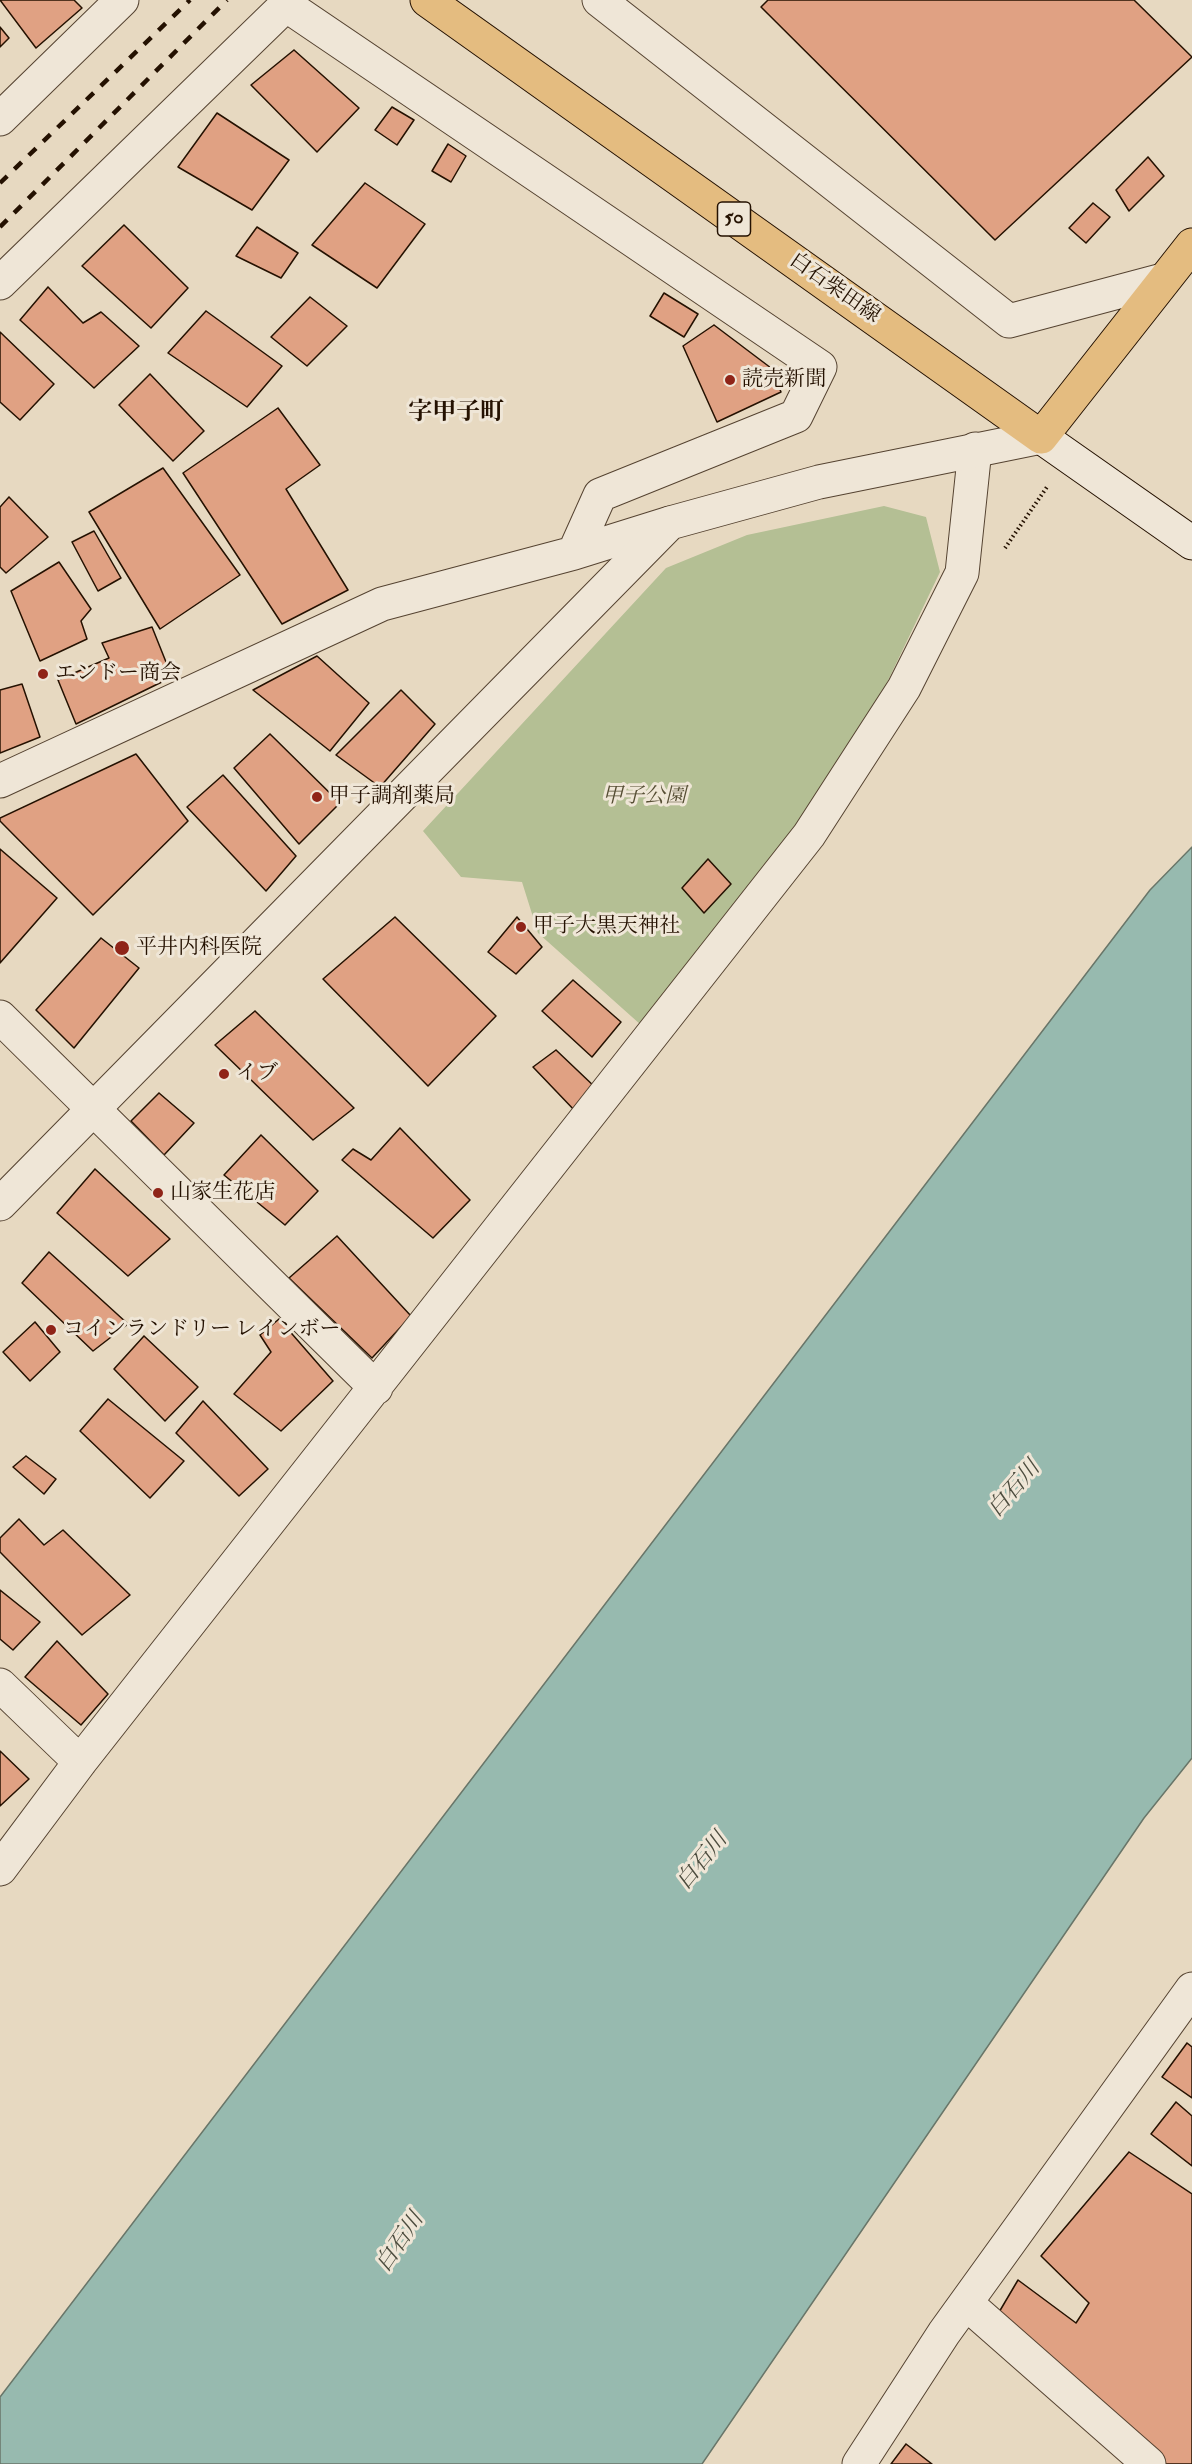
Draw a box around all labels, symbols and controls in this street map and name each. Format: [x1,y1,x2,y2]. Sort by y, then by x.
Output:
road number: 50 [718,202,750,236]
street label: 白石柴田線 [784,249,884,329]
place label: 読売新聞 [742,367,826,393]
marker: 読売新聞 [723,373,737,387]
district label: 字甲子町 [408,400,504,428]
place label: エンドー商会 [55,661,181,687]
marker: エンドー商会 [36,667,50,681]
place label: 甲子調剤薬局 [329,784,455,810]
park label: 甲子公園 [602,784,686,810]
marker: 甲子調剤薬局 [310,790,324,804]
place label: 甲子大黒天神社 [533,914,680,940]
marker: 甲子大黒天神社 [514,920,528,934]
place label: 平井内科医院 [136,935,262,961]
marker: 平井内科医院 [113,939,131,957]
place label: イブ [236,1061,278,1087]
marker: イブ [217,1067,231,1081]
place label: 山家生花店 [170,1180,275,1206]
marker: 山家生花店 [151,1186,165,1200]
place label: コインランドリー レインボー [63,1317,340,1343]
marker: コインランドリー レインボー [44,1323,58,1337]
water label: 白石川 [983,1456,1047,1524]
water label: 白石川 [672,1828,734,1896]
water label: 白石川 [372,2208,430,2278]

